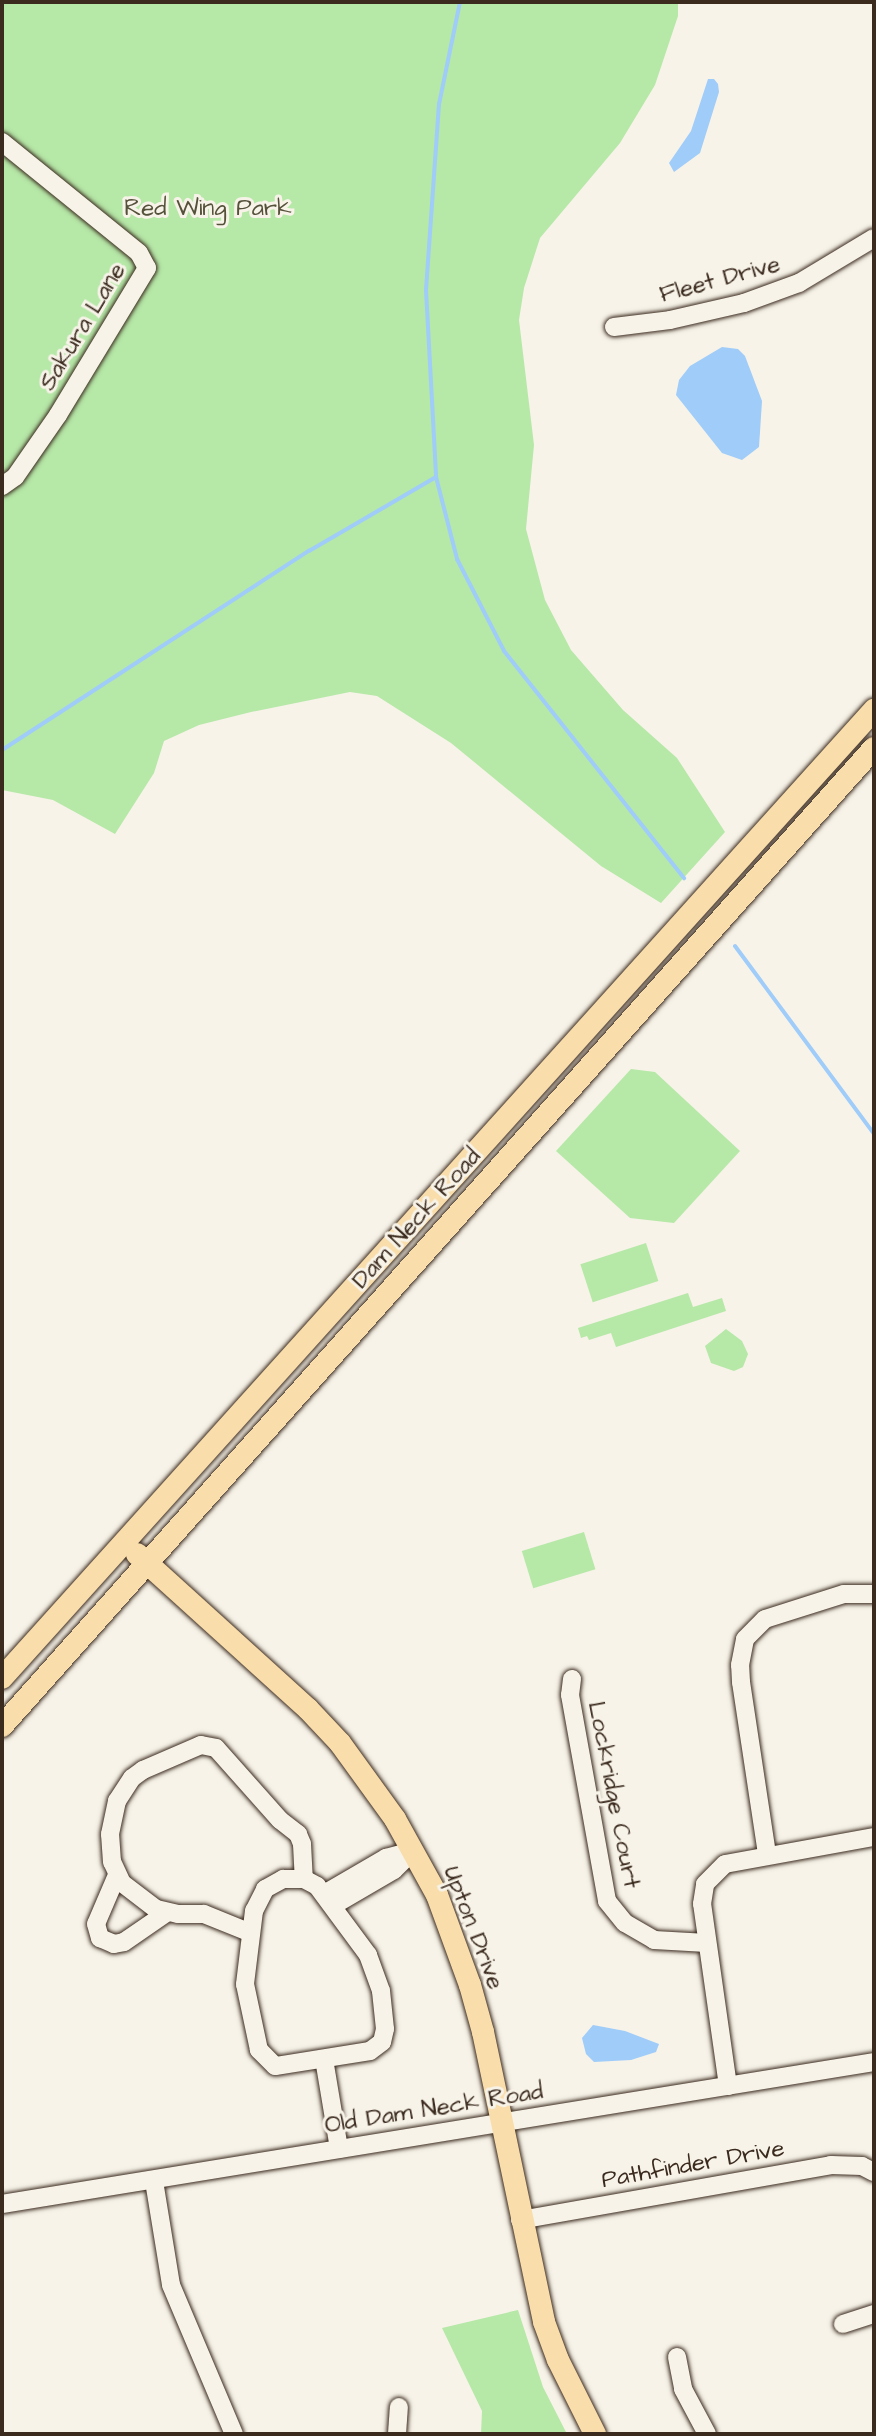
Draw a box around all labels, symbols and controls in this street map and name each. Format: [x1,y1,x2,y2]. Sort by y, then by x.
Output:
park label: Red Wing Park [124,195,292,223]
street label: Fleet Drive [657,250,783,310]
street label: Sakura Lane [34,258,132,396]
street label: Dam Neck Road [346,1143,488,1295]
street label: Lockridge Court [581,1699,645,1891]
street label: Upton Drive [436,1862,510,1994]
street label: Old Dam Neck Road [323,2078,545,2140]
street label: Pathfinder Drive [599,2135,787,2195]

